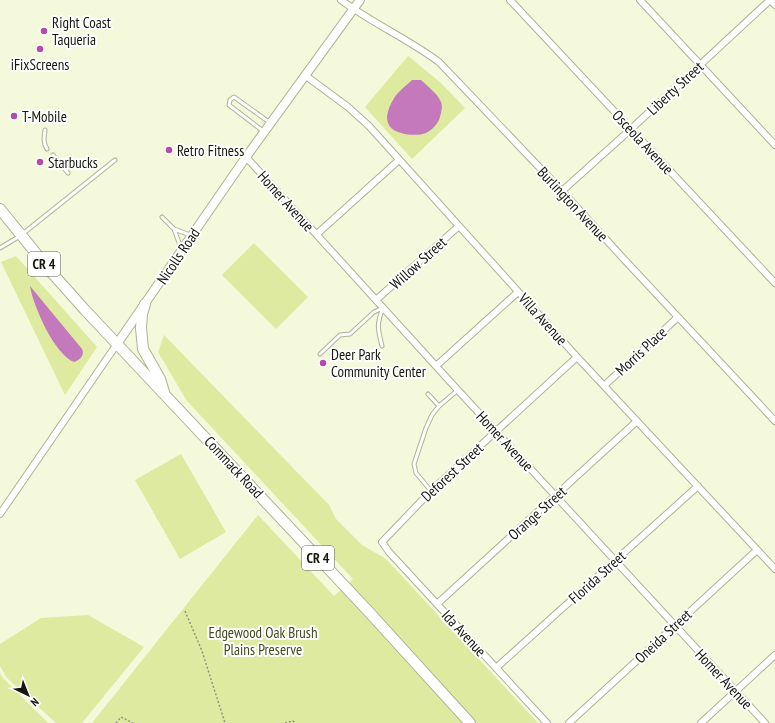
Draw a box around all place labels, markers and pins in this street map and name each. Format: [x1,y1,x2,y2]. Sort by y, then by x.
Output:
place label: Right Coast Taqueria [52,13,111,49]
marker: Right Coast Taqueria [39,26,49,36]
marker: iFixScreens [35,44,45,54]
place label: iFixScreens [11,55,69,74]
place label: T-Mobile [22,107,67,126]
marker: T-Mobile [9,111,19,121]
place label: Retro Fitness [177,141,244,160]
marker: Retro Fitness [164,145,174,155]
place label: Starbucks [48,153,98,172]
marker: Starbucks [35,157,45,167]
place label: Deer Park Community Center [331,345,427,381]
marker: Deer Park Community Center [318,358,328,368]

